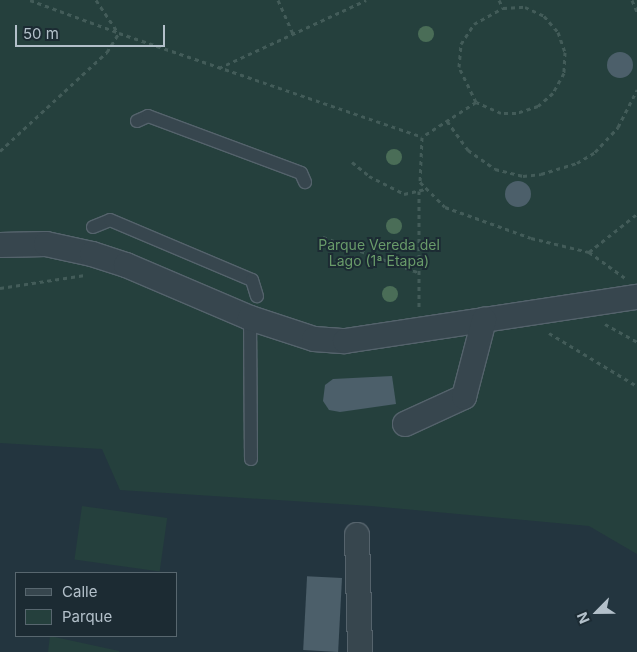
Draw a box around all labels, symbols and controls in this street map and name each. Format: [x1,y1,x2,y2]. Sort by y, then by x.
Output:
scale bar [18,15,168,47]
text: 50 m [23,24,59,43]
park label: Parque Vereda del Lago (1ª Etapa) [318,237,440,270]
legend [15,572,178,637]
text: Calle [62,582,97,601]
north arrow [572,587,622,637]
text: Parque [62,607,112,626]
text: N [573,610,593,626]

